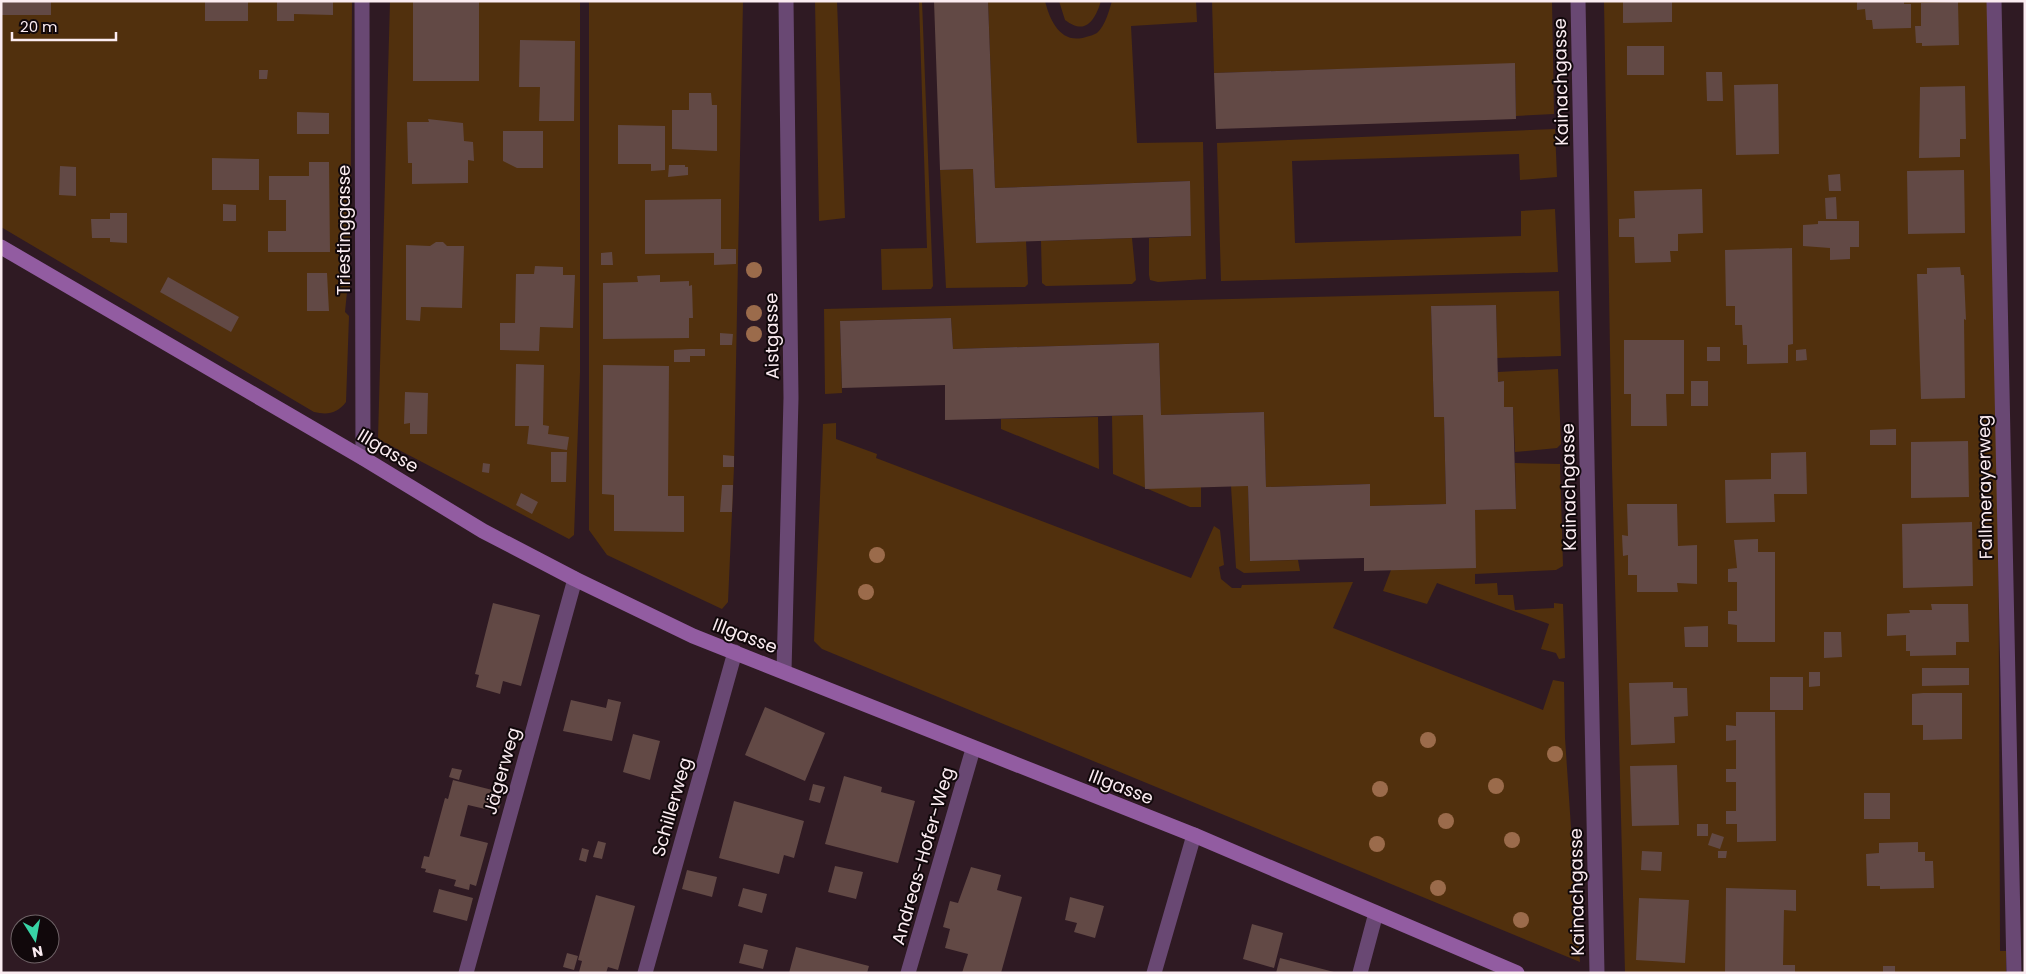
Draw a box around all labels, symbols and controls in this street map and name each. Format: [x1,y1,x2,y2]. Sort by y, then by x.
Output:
scale bar [12,10,116,42]
text: 20 m [20,16,58,37]
street label: Kainachgasse [1547,18,1574,146]
street label: Triestinggasse [331,165,356,295]
street label: Aistgasse [758,292,785,380]
street label: Fallmerayerweg [1971,414,1998,560]
street label: Illgasse [353,422,424,479]
street label: Kainachgasse [1555,423,1582,551]
street label: Illgasse [709,612,781,659]
street label: Jägerweg [477,724,526,817]
street label: Schillerweg [645,754,698,859]
street label: Illgasse [1085,763,1157,810]
street label: Andreas-Hofer-Weg [885,764,960,948]
street label: Kainachgasse [1563,828,1590,956]
north arrow [10,914,60,964]
text: N [30,941,45,963]

